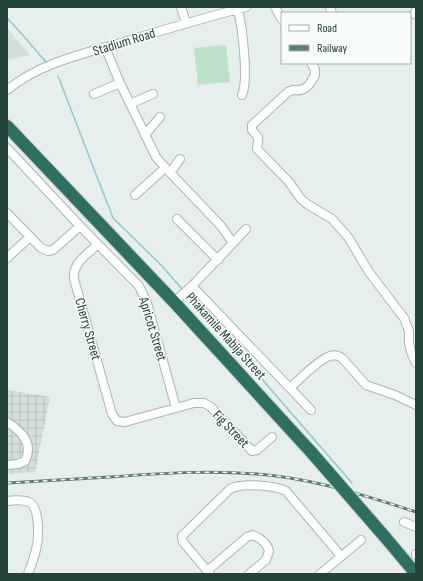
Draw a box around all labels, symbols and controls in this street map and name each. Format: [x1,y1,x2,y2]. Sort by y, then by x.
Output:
legend [281,12,411,64]
text: Road [317,21,337,36]
street label: Stadium Road [91,24,157,60]
text: Railway [317,41,348,56]
street label: Phakamile Mabija Street [182,289,270,383]
street label: Apricot Street [135,294,171,363]
street label: Cherry Street [71,296,105,362]
street label: Fig Street [209,407,253,451]

